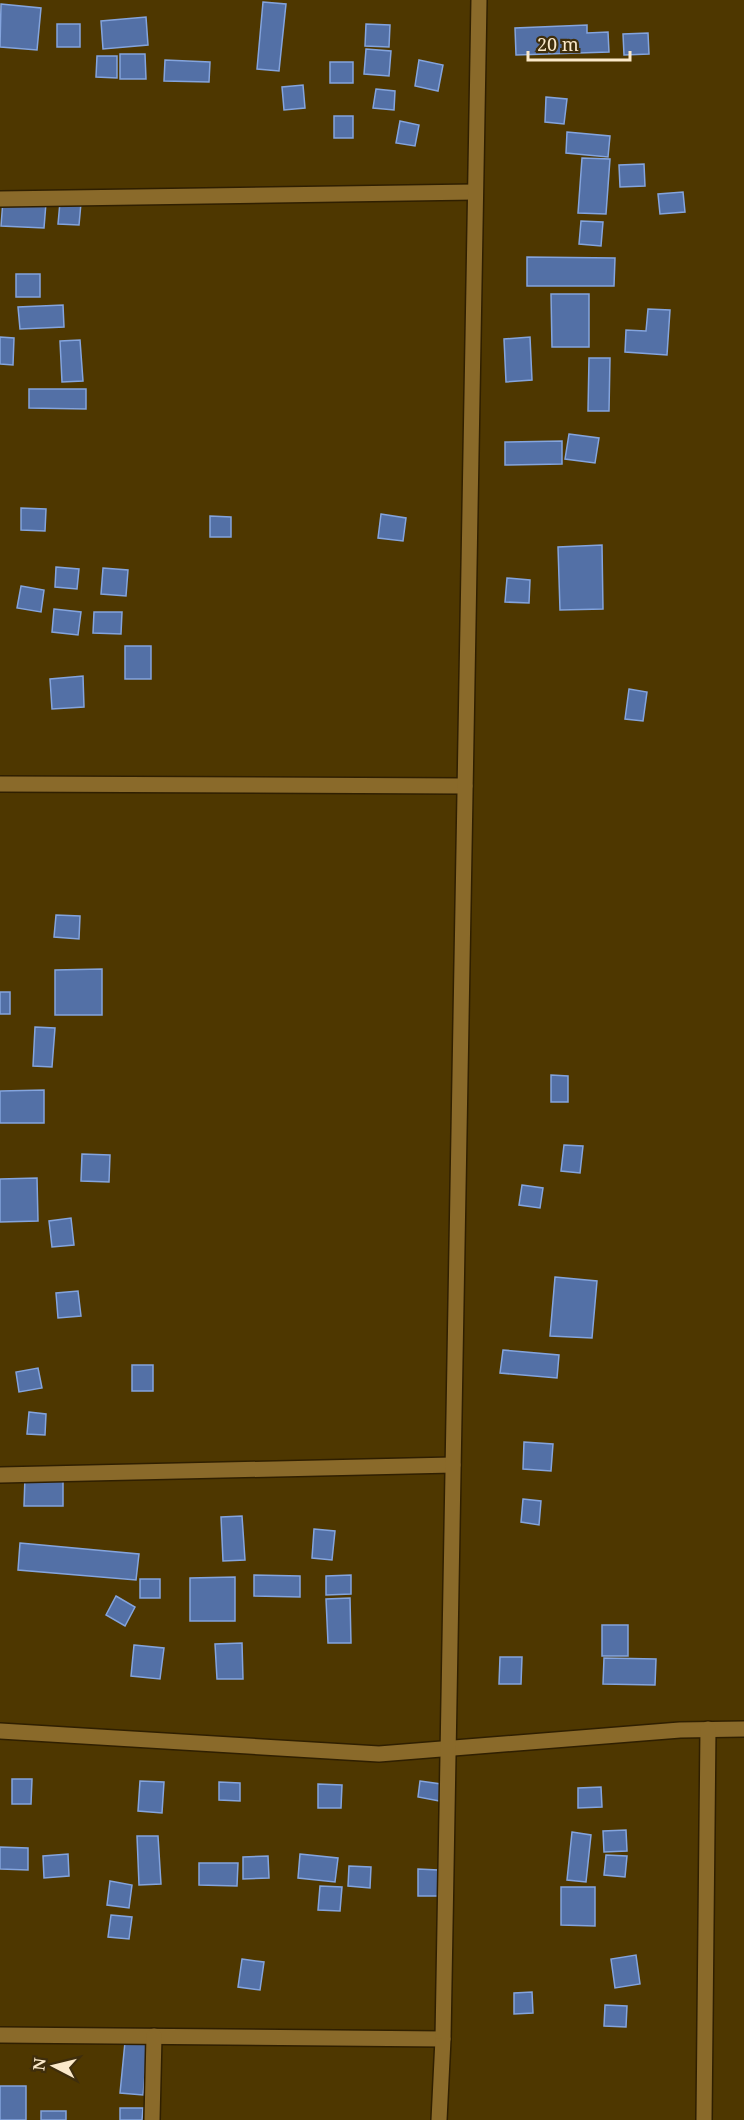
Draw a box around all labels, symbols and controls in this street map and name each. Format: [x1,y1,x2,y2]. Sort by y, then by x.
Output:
scale bar [528,24,630,62]
text: 20 m [537,32,579,56]
north arrow [24,2036,84,2096]
text: N [27,2056,51,2072]

